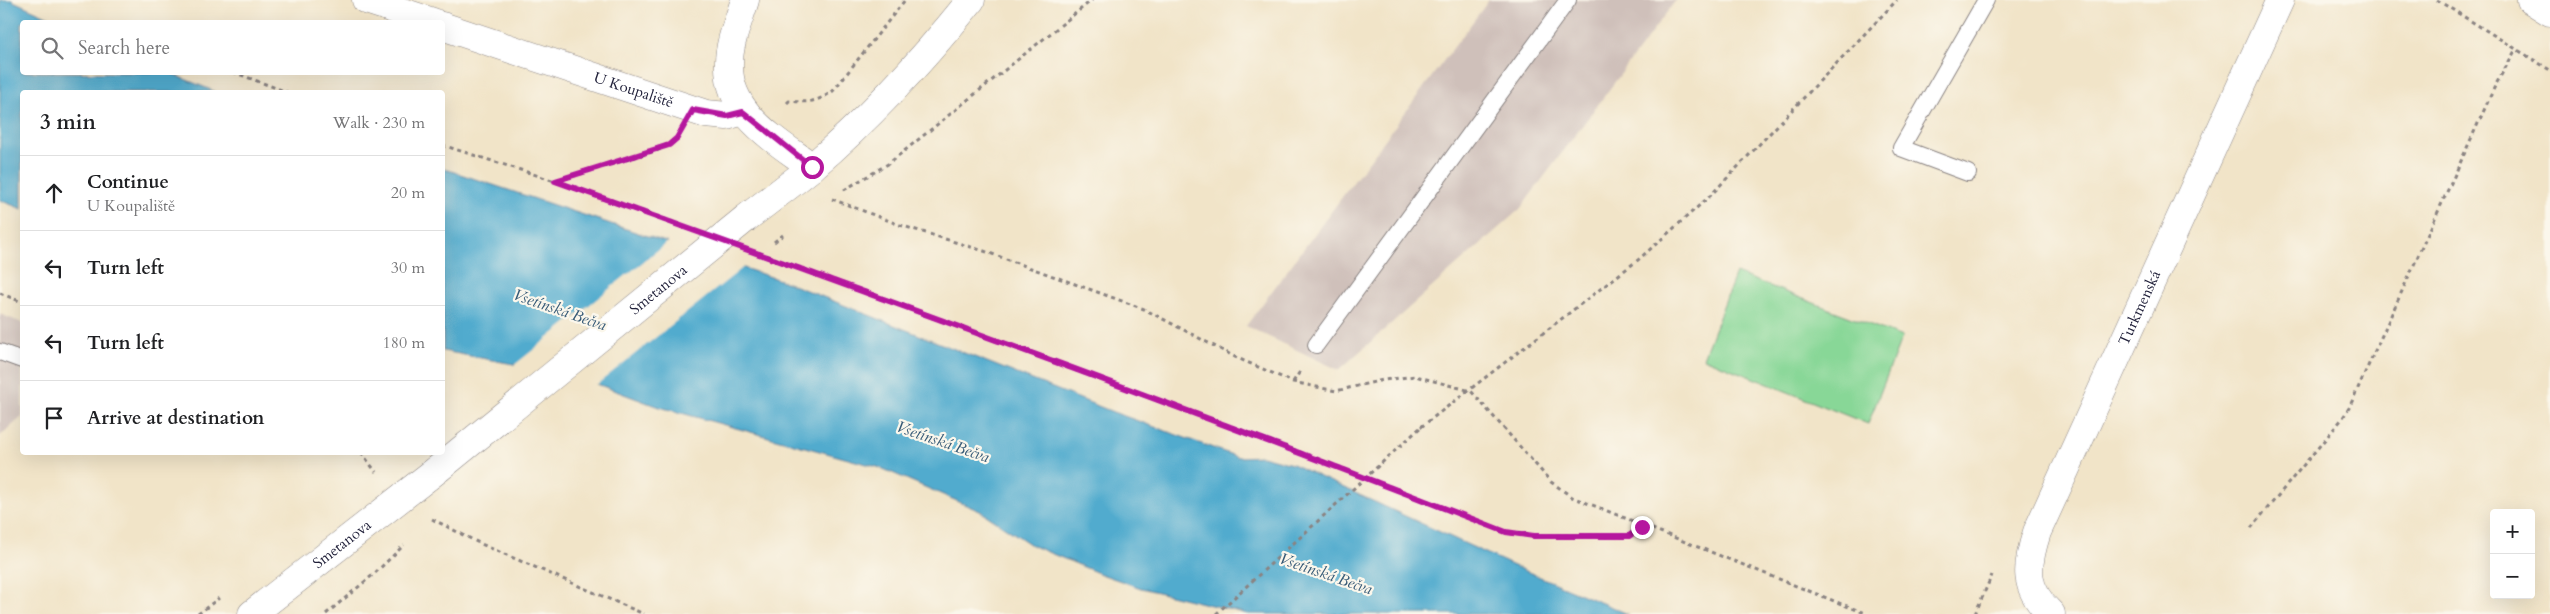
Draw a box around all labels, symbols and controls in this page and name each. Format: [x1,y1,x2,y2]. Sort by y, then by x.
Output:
search box [20,20,445,75]
icon: search [38,34,66,62]
text: Search here [78,35,170,61]
street label: U Koupaliště [591,67,676,113]
text: 3 min [40,108,96,137]
text: Walk · 230 m [333,112,425,134]
route start [801,156,824,179]
text: Continue [87,169,169,195]
icon: ahead [40,179,68,207]
text: 20 m [391,182,425,204]
text: U Koupaliště [87,195,175,217]
icon: left [40,254,68,282]
text: Turn left [87,255,164,281]
text: 30 m [391,257,425,279]
street label: Smetanova [625,260,692,319]
street label: Turkmenská [2114,267,2165,349]
water label: Vsetínská Bečva [510,284,609,336]
icon: left [40,329,68,357]
text: Turn left [87,330,164,356]
text: 180 m [383,332,425,354]
icon: arrive [40,404,68,432]
text: Arrive at destination [87,405,264,431]
water label: Vsetínská Bečva [893,416,992,468]
map controls [2490,509,2535,599]
button: + [2490,509,2535,554]
street label: Smetanova [309,515,376,573]
route end [1631,516,1654,539]
water label: Vsetínská Bečva [1276,548,1375,600]
button: − [2490,554,2535,599]

